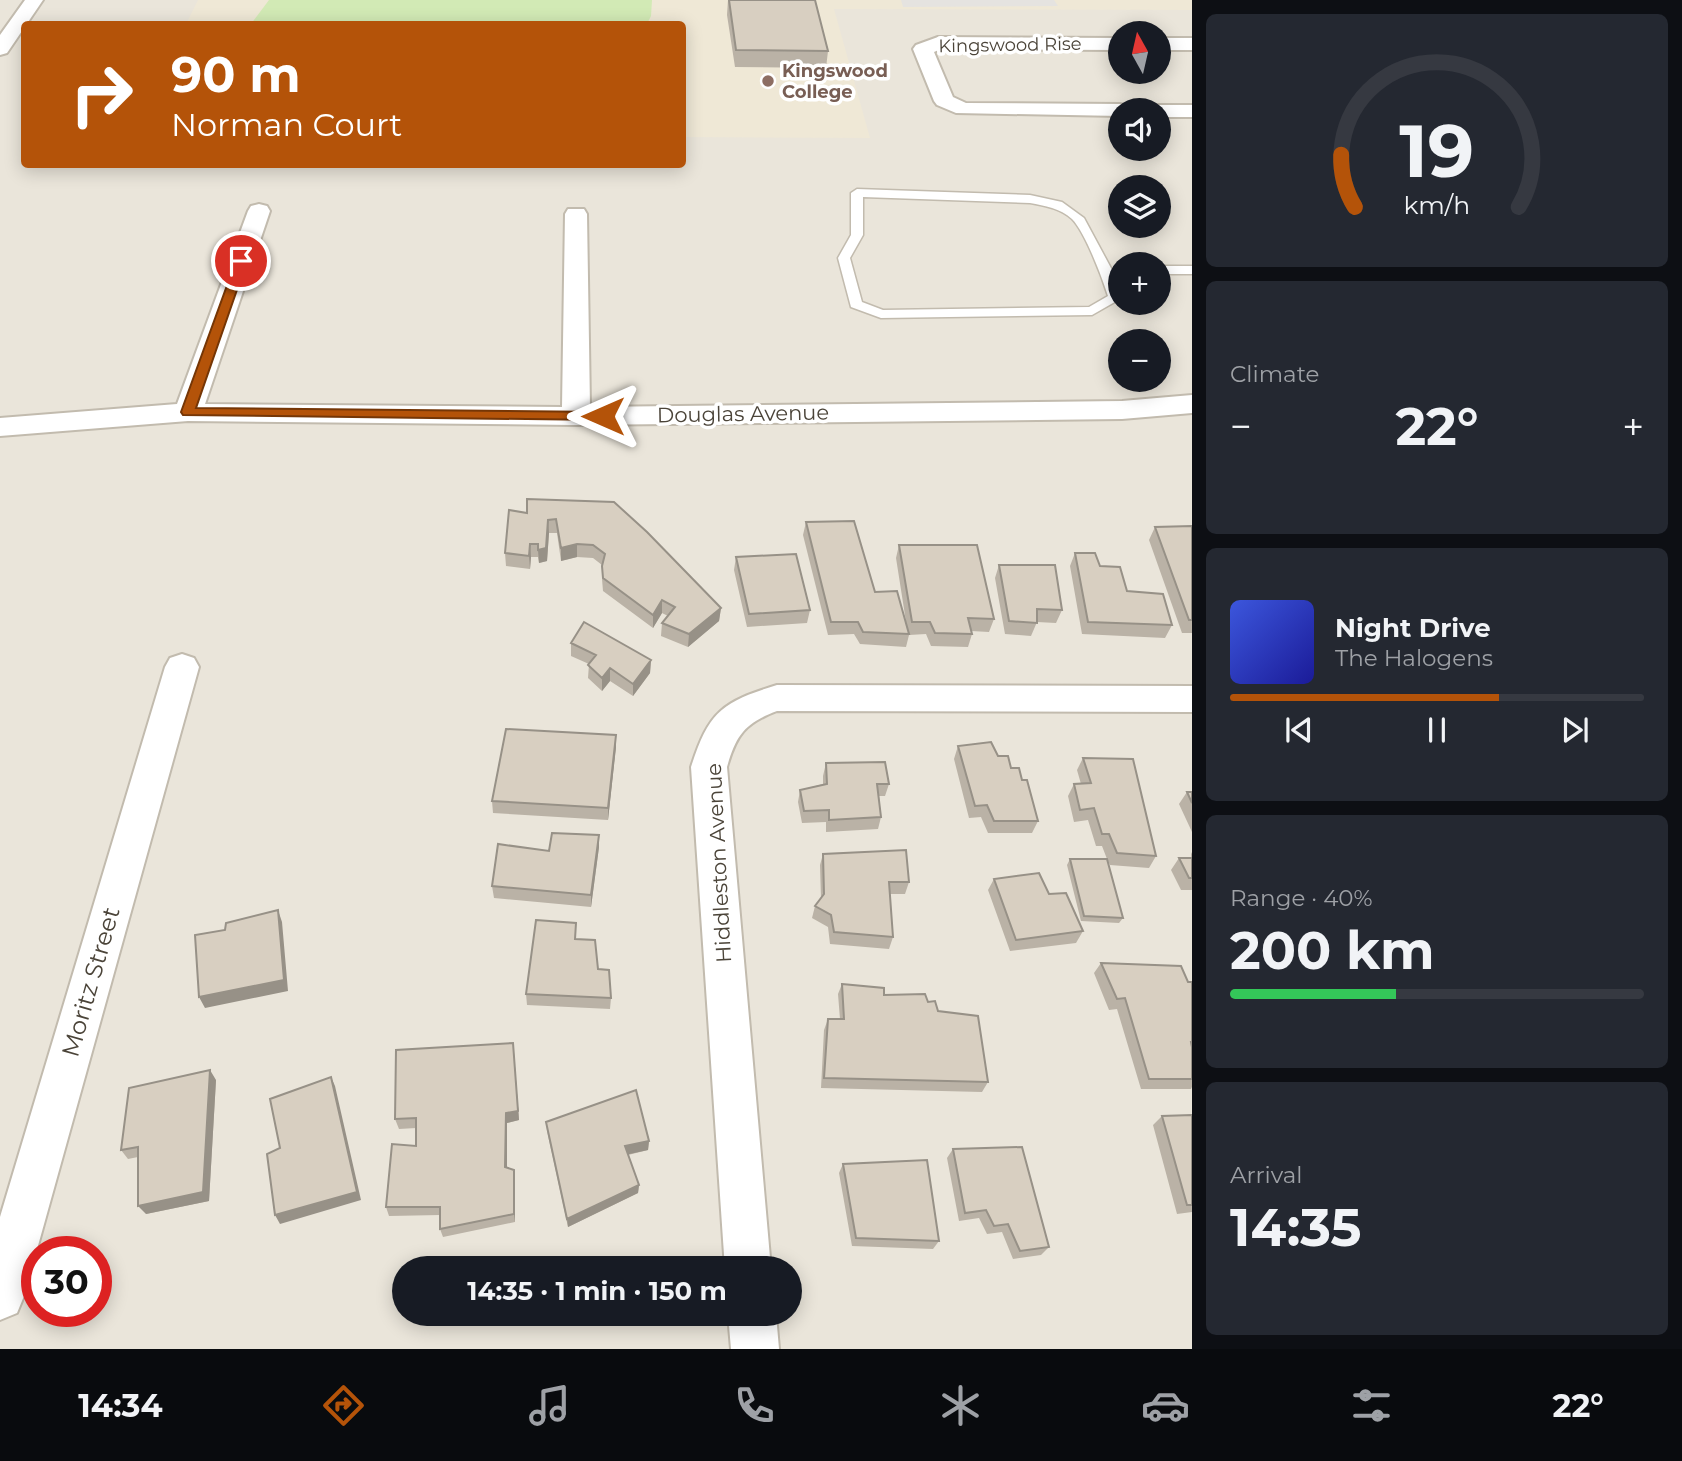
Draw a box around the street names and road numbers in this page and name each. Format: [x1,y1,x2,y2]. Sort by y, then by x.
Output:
street label: Kingswood Rise [938,33,1082,57]
street label: Douglas Avenue [657,400,829,427]
street label: Hiddleston Avenue [701,762,736,964]
street label: Moritz Street [55,903,126,1060]

